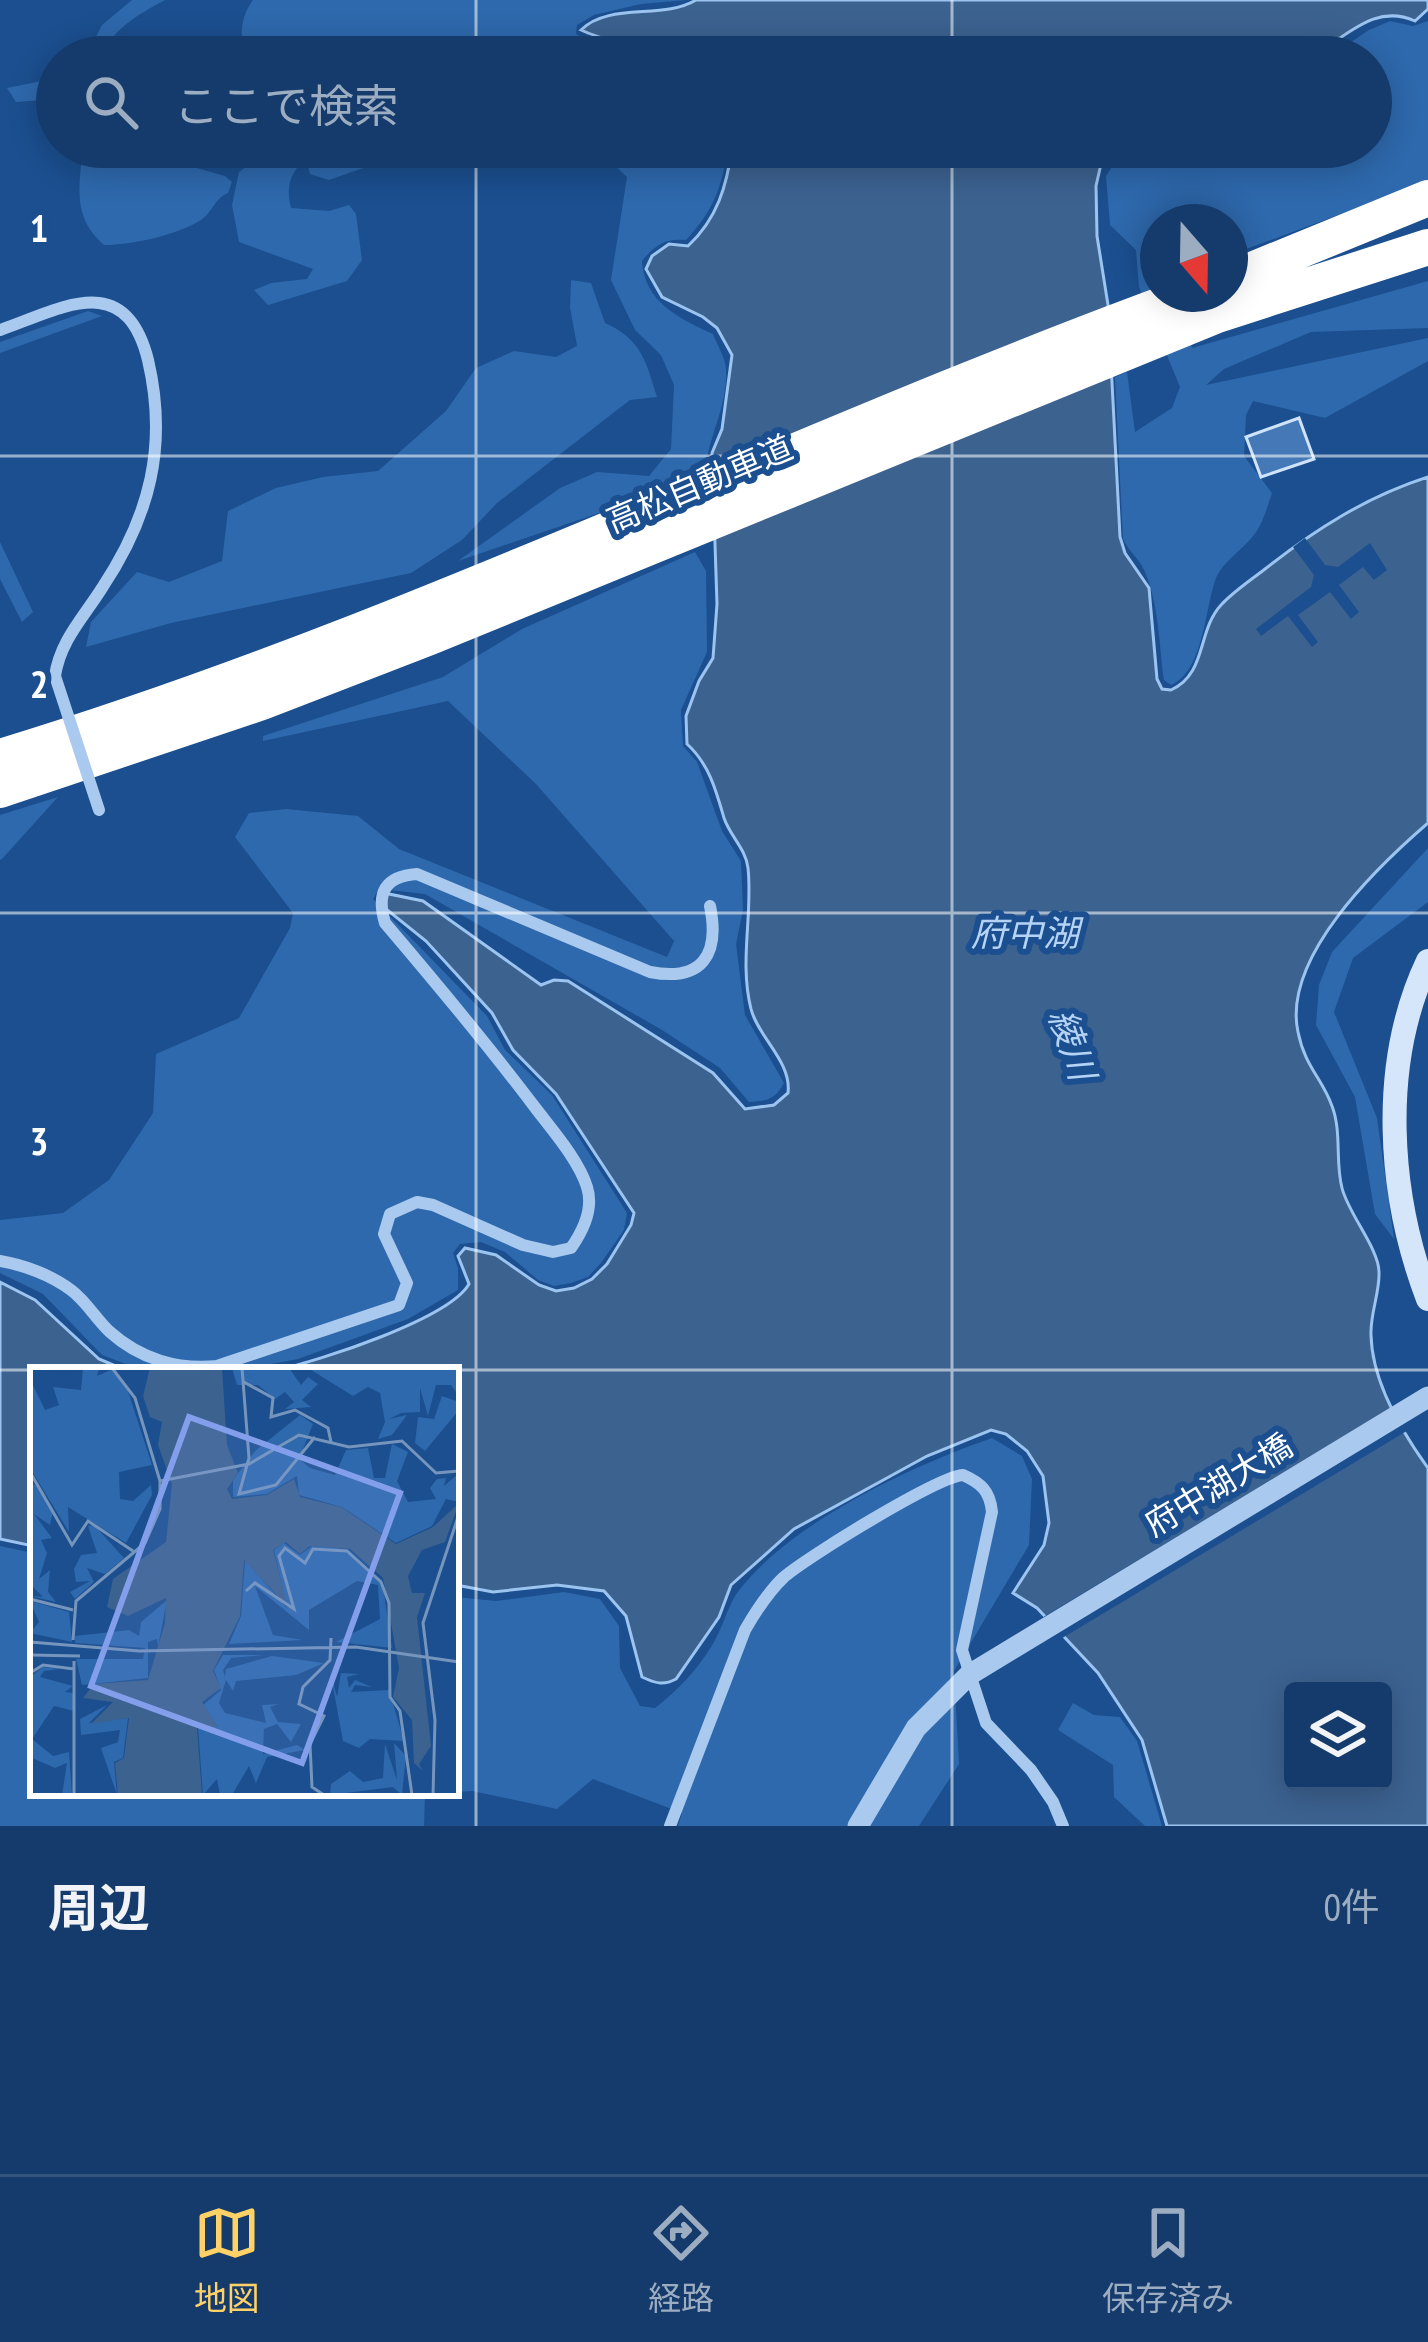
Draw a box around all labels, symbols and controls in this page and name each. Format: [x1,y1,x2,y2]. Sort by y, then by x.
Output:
search box [36,36,1392,168]
icon: search [78,69,144,135]
text: ここで検索 [174,76,399,134]
text: 1 [30,202,48,253]
north arrow [1140,204,1248,312]
street label: 高松自動車道 [599,425,799,541]
text: 2 [30,658,48,709]
water label: 府中湖 [971,909,1084,956]
water label: 綾川 [1039,1002,1108,1089]
text: 3 [30,1115,48,1166]
inset map [30,1367,459,1796]
street label: 府中湖大橋 [1136,1423,1300,1545]
map controls [1284,1682,1392,1790]
button: layers [1284,1682,1392,1790]
text: 周辺 [48,1874,150,1940]
text: 0件 [1323,1881,1380,1932]
tab: 地図 [194,2200,260,2320]
tab: 経路 [648,2200,714,2320]
tab: 保存済み [1102,2200,1234,2320]

